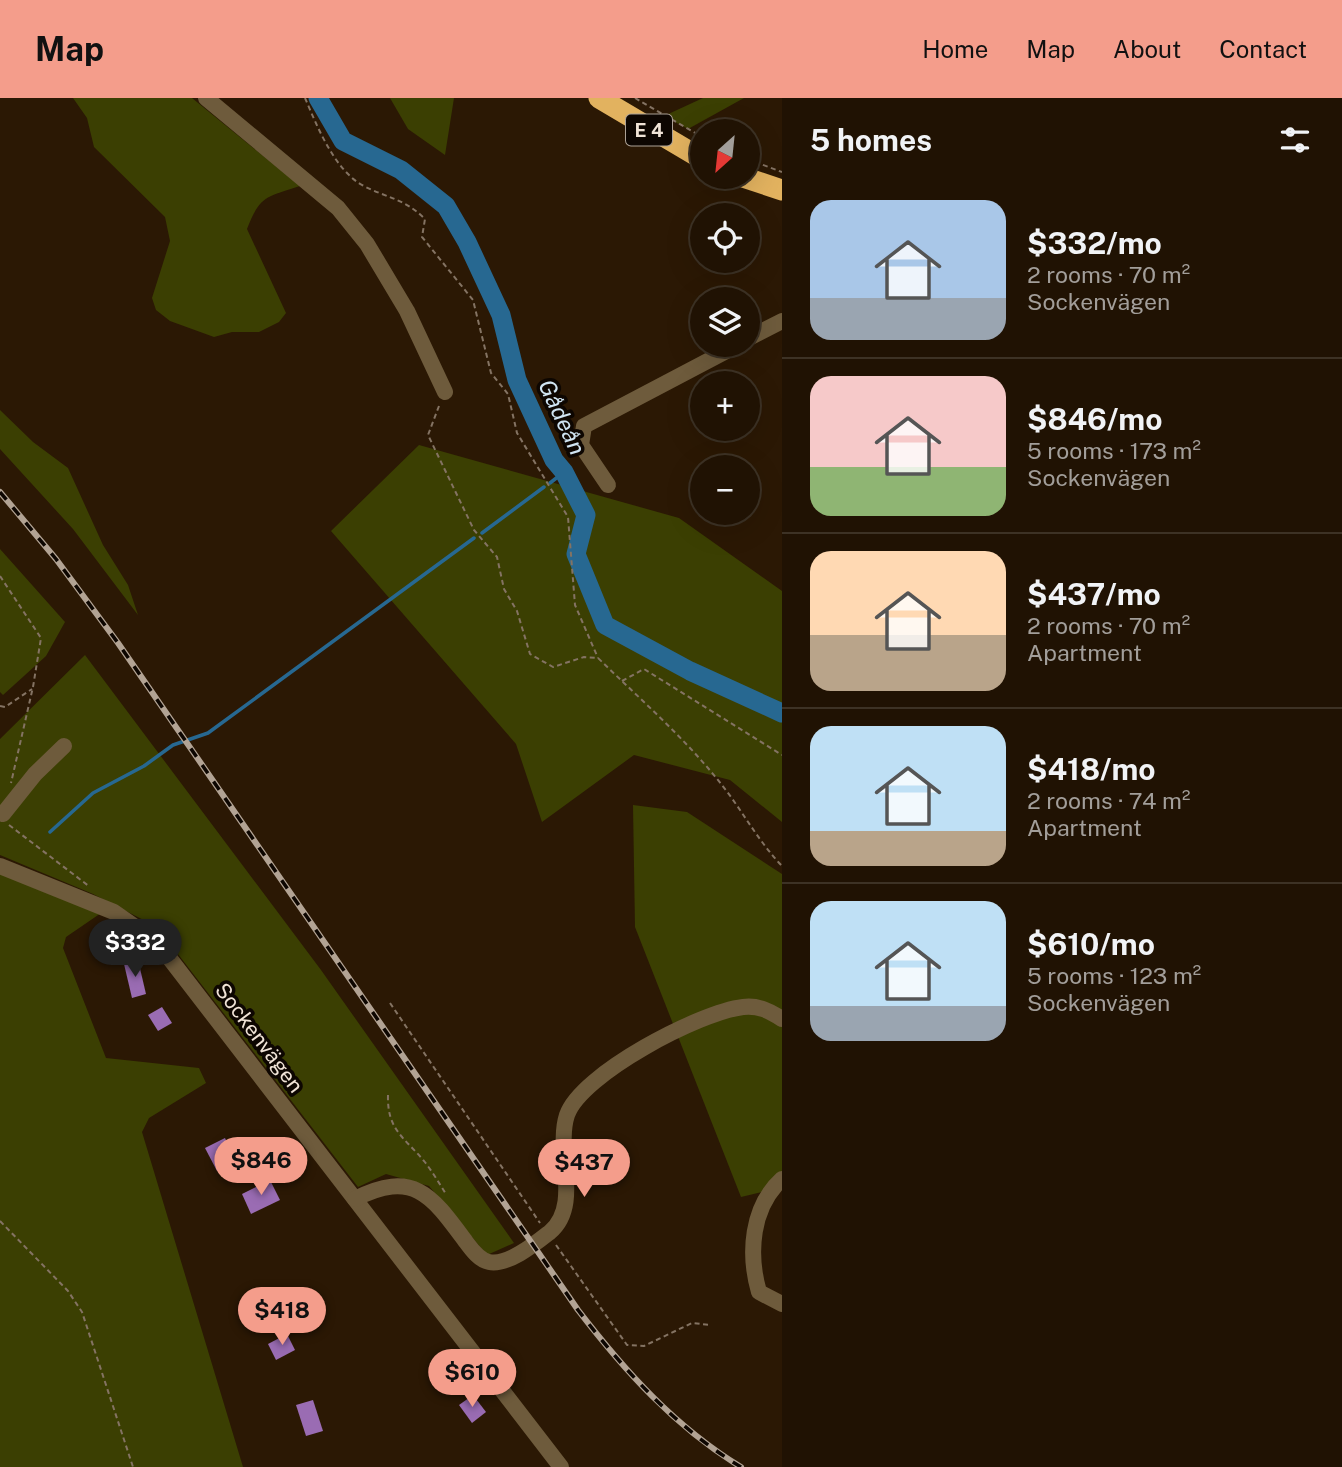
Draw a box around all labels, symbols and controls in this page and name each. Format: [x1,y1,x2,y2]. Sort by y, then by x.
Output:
text: Map [35,30,104,68]
text: Home [922,35,988,63]
text: Map [1026,35,1075,63]
text: About [1113,35,1181,63]
text: Contact [1219,35,1307,63]
road number: E 4 [626,114,672,146]
north arrow [690,119,760,189]
map controls [690,119,760,525]
icon: filters [1276,121,1314,159]
text: 5 homes [810,122,932,158]
button: locate [690,203,760,273]
text: $332/mo [1027,225,1162,261]
icon: home [866,228,950,312]
text: 2 rooms · 70 m² [1027,261,1190,288]
button: layers [690,287,760,357]
text: Sockenvägen [1027,288,1170,315]
button: + [690,371,760,441]
water label: Gådeån [533,375,592,459]
text: $846/mo [1027,401,1163,437]
icon: home [866,404,950,488]
text: 5 rooms · 173 m² [1027,437,1201,464]
button: − [690,455,760,525]
text: Sockenvägen [1027,464,1170,491]
text: $437/mo [1027,576,1161,612]
icon: home [866,579,950,663]
text: 2 rooms · 70 m² [1027,612,1190,639]
text: Apartment [1027,639,1142,666]
text: $418/mo [1027,751,1156,787]
icon: home [866,754,950,838]
text: 2 rooms · 74 m² [1027,787,1190,814]
text: Apartment [1027,814,1142,841]
pin: $332 [94,920,176,979]
text: $610/mo [1027,926,1155,962]
text: $332 [105,928,165,955]
icon: home [866,929,950,1013]
text: 5 rooms · 123 m² [1027,962,1201,989]
street label: Sockenvägen [210,978,309,1097]
text: Sockenvägen [1027,989,1170,1016]
pin: $846 [220,1138,302,1197]
pin: $437 [543,1140,625,1199]
text: $846 [230,1146,292,1173]
text: $437 [554,1148,614,1175]
pin: $418 [241,1288,323,1347]
text: $418 [254,1296,310,1323]
pin: $610 [431,1350,513,1409]
text: $610 [444,1358,500,1385]

